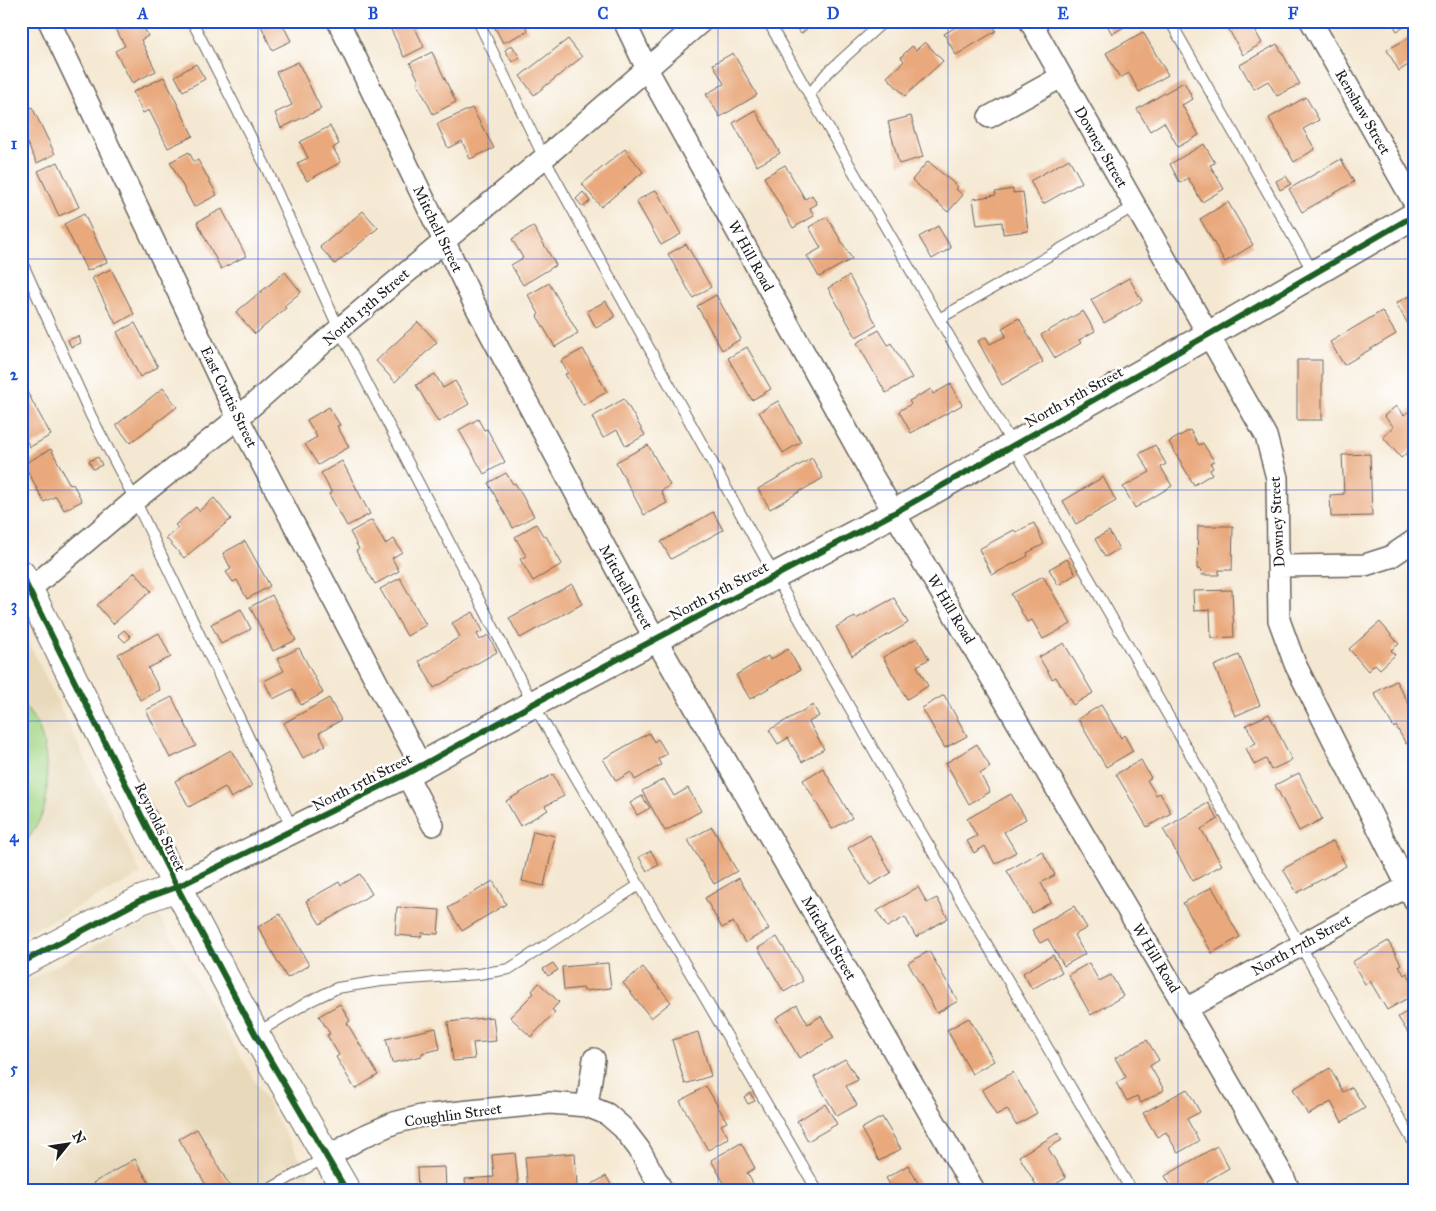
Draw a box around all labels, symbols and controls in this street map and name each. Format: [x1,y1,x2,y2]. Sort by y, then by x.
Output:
text: A [137,4,149,23]
text: B [368,4,378,23]
text: C [598,4,609,23]
text: D [827,4,840,23]
text: E [1057,4,1069,23]
text: F [1288,4,1299,23]
street label: Renshaw Street [1331,66,1395,158]
street label: Downey Street [1070,103,1132,192]
text: 1 [11,134,18,153]
street label: Mitchell Street [409,183,467,276]
street label: W Hill Road [724,218,778,295]
street label: North 13th Street [319,264,413,349]
street label: East Curtis Street [197,343,262,451]
street label: North 15th Street [1022,362,1127,431]
text: 2 [10,365,19,384]
street label: Downey Street [1266,475,1288,568]
street label: Mitchell Street [595,541,657,633]
street label: North 15th Street [666,557,772,625]
street label: W Hill Road [923,571,979,647]
text: 3 [11,596,17,616]
street label: North 15th Street [309,749,415,815]
street label: Reynolds Street [131,780,190,875]
text: 4 [10,827,20,847]
street label: Mitchell Street [798,893,861,984]
street label: North 17th Street [1248,910,1354,980]
street label: W Hill Road [1128,920,1184,996]
text: 5 [10,1059,18,1078]
street label: Coughlin Street [403,1099,503,1131]
north arrow [42,1118,92,1168]
text: N [68,1128,89,1147]

